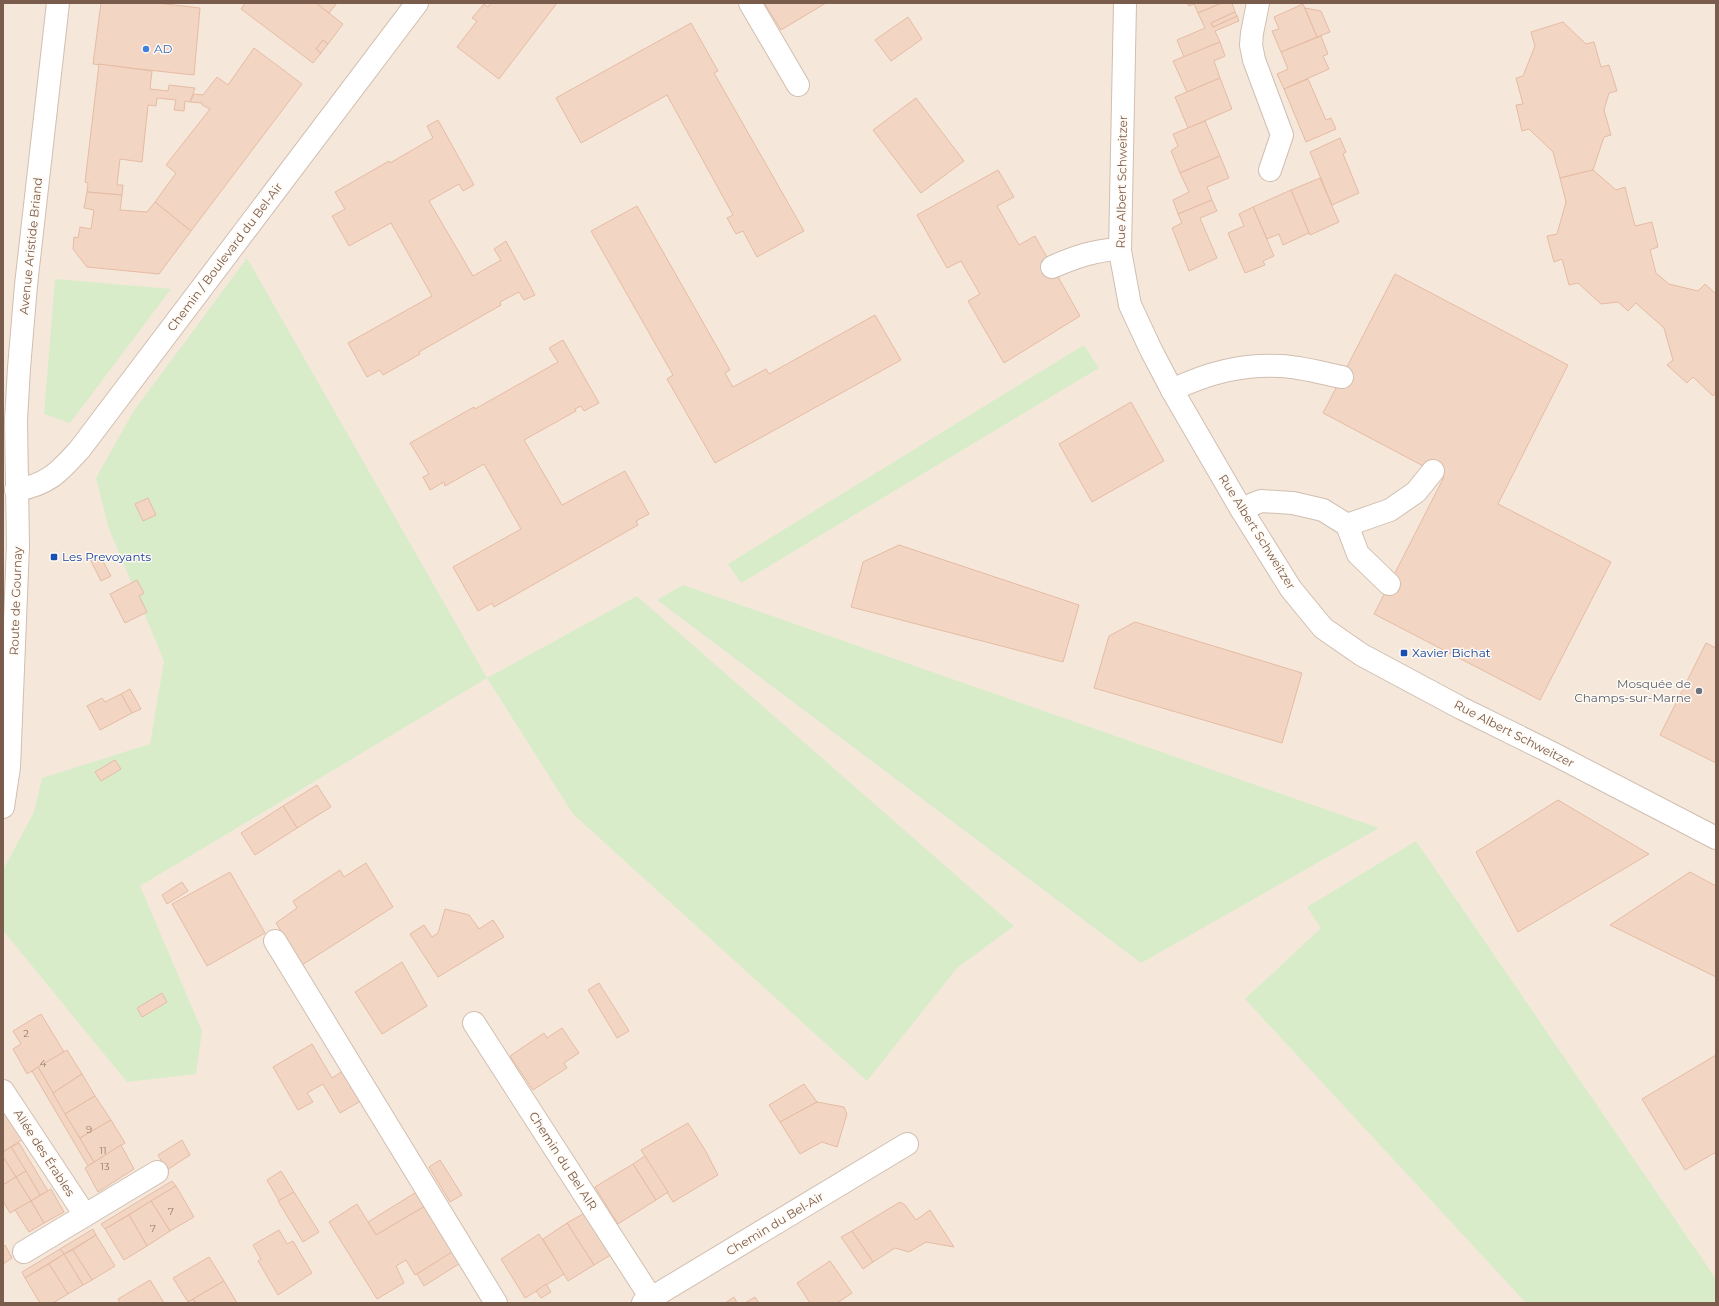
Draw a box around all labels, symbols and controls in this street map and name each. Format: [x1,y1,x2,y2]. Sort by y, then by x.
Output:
place label: AD [154,41,173,56]
marker: AD [141,44,151,54]
street label: Rue Albert Schweitzer [1113,115,1130,249]
street label: Avenue Aristide Briand [16,177,45,315]
street label: Chemin / Boulevard du Bel-Air [164,179,286,334]
street label: Rue Albert Schweitzer [1216,471,1299,592]
street label: Route de Gournay [6,546,25,656]
place label: Les Prevoyants [62,549,151,564]
marker: Les Prevoyants [49,552,59,562]
place label: Xavier Bichat [1412,645,1491,660]
marker: Xavier Bichat [1399,648,1409,658]
place label: Mosquée de Champs-sur-Marne [1574,676,1691,705]
marker: Mosquée de Champs-sur-Marne [1694,686,1704,696]
street label: Rue Albert Schweitzer [1452,697,1577,771]
house number: 2 [23,1027,29,1040]
house number: 4 [40,1057,47,1070]
street label: Allée des Érables [11,1106,78,1199]
street label: Chemin du Bel AIR [526,1109,601,1213]
house number: 9 [86,1123,92,1136]
house number: 11 [99,1144,107,1157]
house number: 13 [100,1160,110,1173]
street label: Chemin du Bel-Air [723,1188,826,1259]
house number: 7 [168,1205,174,1218]
house number: 7 [150,1222,156,1235]

